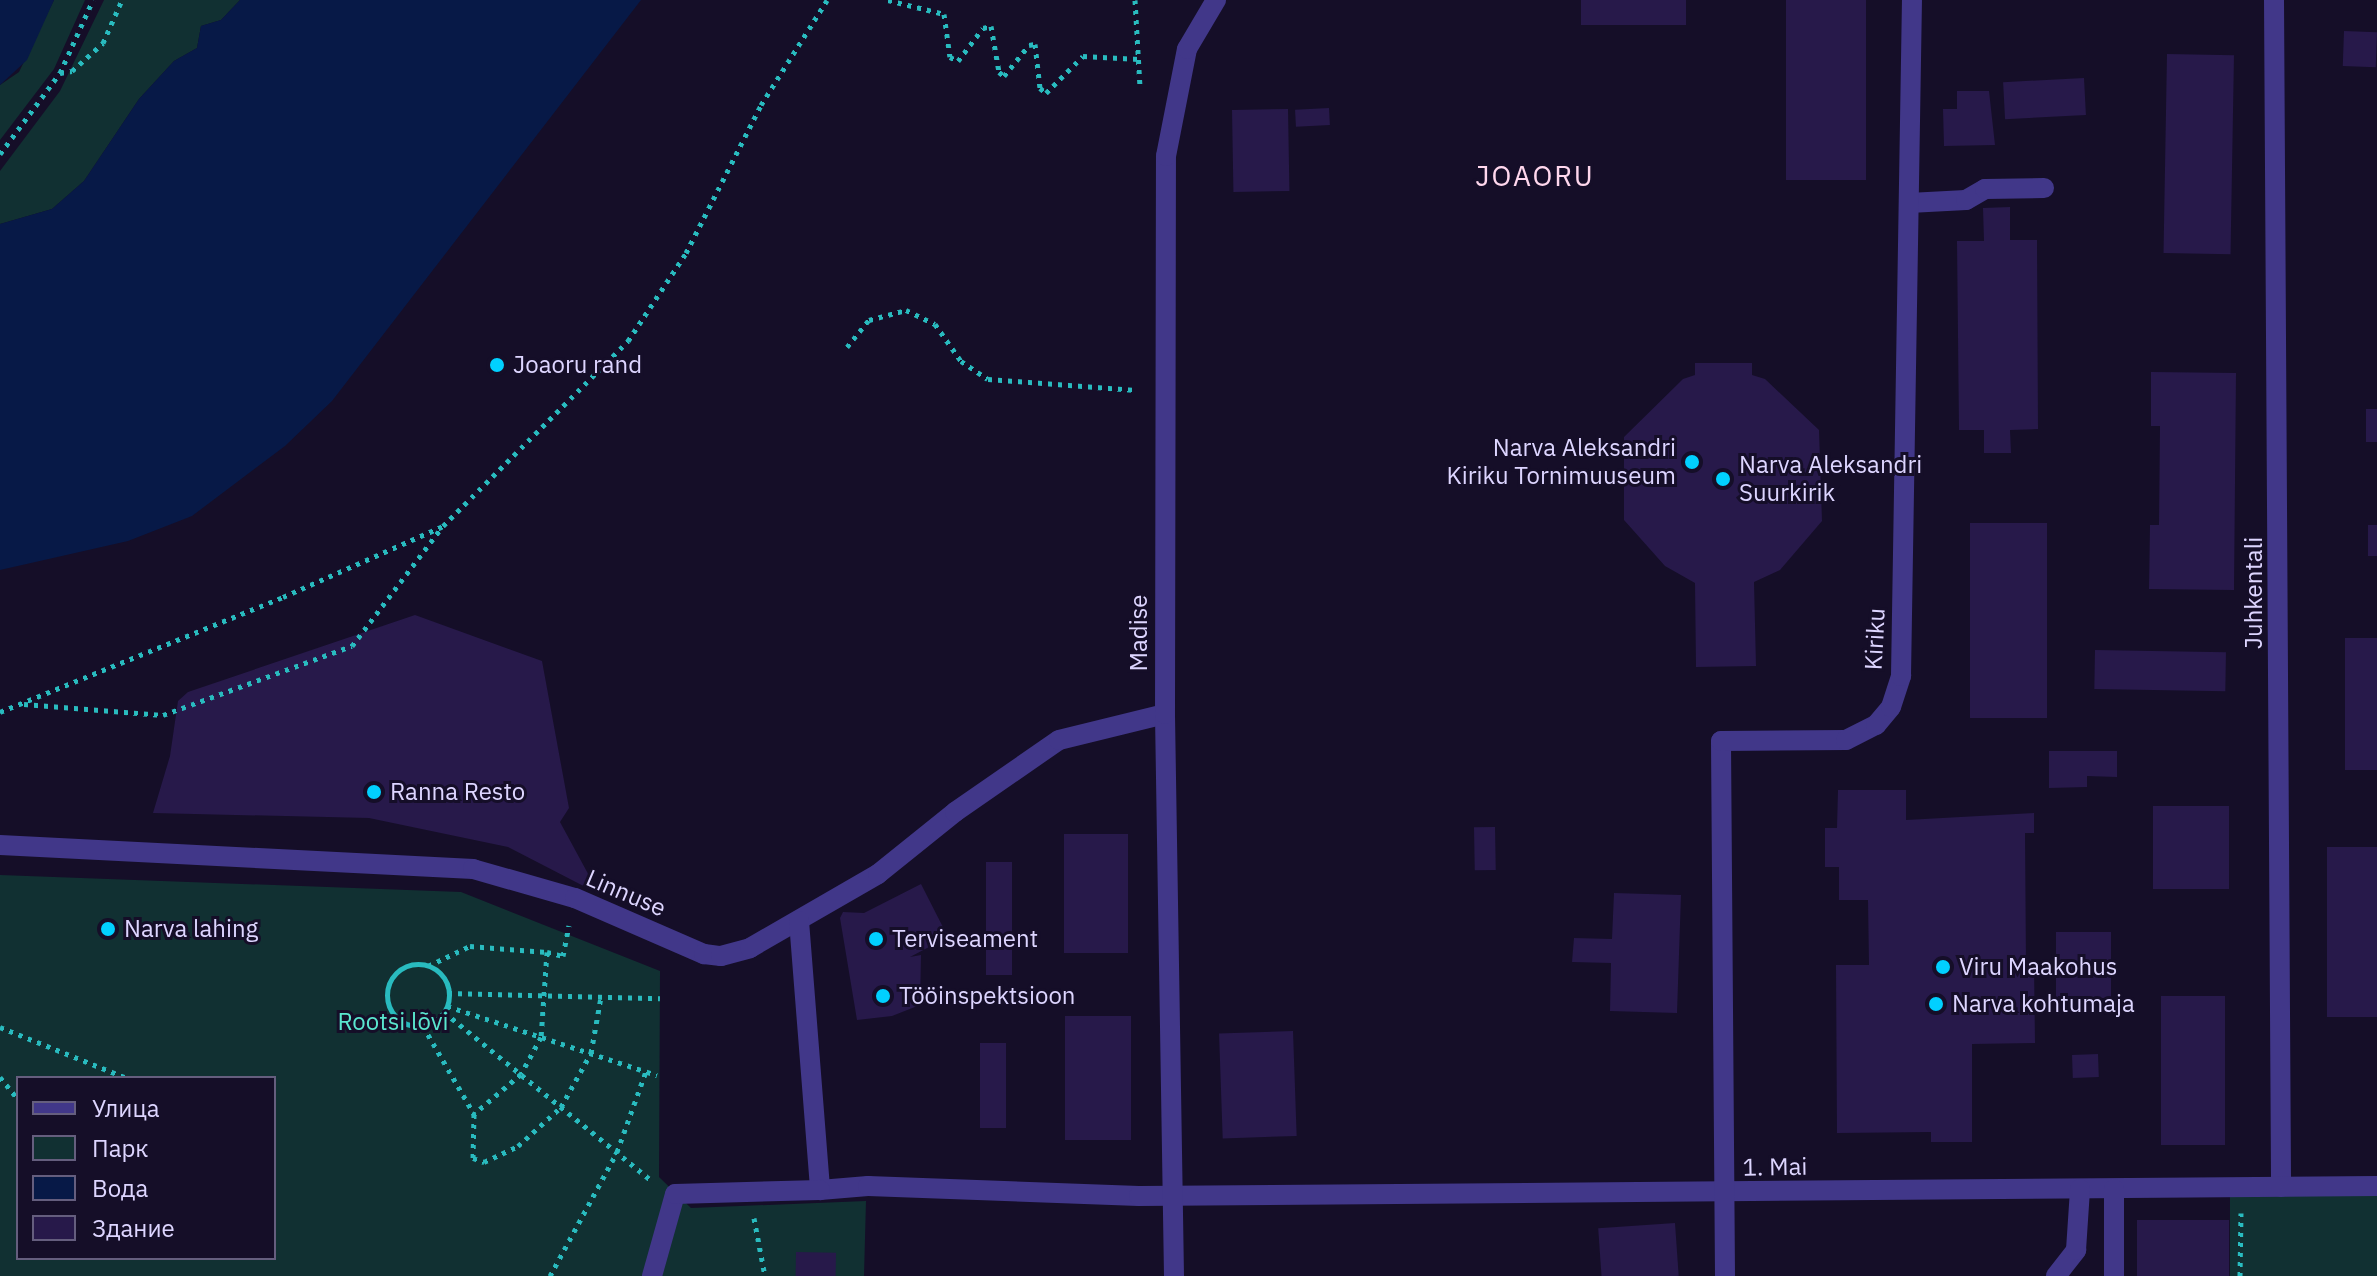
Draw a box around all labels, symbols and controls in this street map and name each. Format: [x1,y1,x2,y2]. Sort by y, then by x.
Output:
district label: JOAORU [1475,159,1595,193]
place label: Joaoru rand [513,351,642,379]
marker: Joaoru rand [488,356,506,374]
place label: Narva Aleksandri Kiriku Tornimuuseum [1447,434,1676,490]
place label: Narva Aleksandri Suurkirik [1739,451,1922,507]
marker: Narva Aleksandri Kiriku Tornimuuseum [1683,453,1701,471]
marker: Narva Aleksandri Suurkirik [1714,470,1732,488]
street label: Juhkentali [2240,537,2268,649]
street label: Madise [1125,594,1153,672]
street label: Kiriku [1859,607,1891,671]
place label: Ranna Resto [390,778,525,806]
marker: Ranna Resto [365,783,383,801]
street label: Linnuse [582,863,670,923]
place label: Narva lahing [124,915,258,943]
marker: Narva lahing [99,920,117,938]
place label: Terviseament [892,925,1038,953]
marker: Terviseament [867,930,885,948]
place label: Viru Maakohus [1959,953,2117,981]
marker: Viru Maakohus [1934,958,1952,976]
place label: Tööinspektsioon [899,982,1075,1010]
marker: Tööinspektsioon [874,987,892,1005]
place label: Narva kohtumaja [1952,990,2135,1018]
marker: Narva kohtumaja [1927,995,1945,1013]
park label: Rootsi lõvi [337,1008,449,1036]
legend [16,1076,276,1260]
text: Улица [92,1092,160,1124]
text: Парк [92,1132,149,1164]
street label: 1. Mai [1742,1152,1808,1182]
text: Вода [92,1172,148,1204]
text: Здание [92,1212,175,1244]

